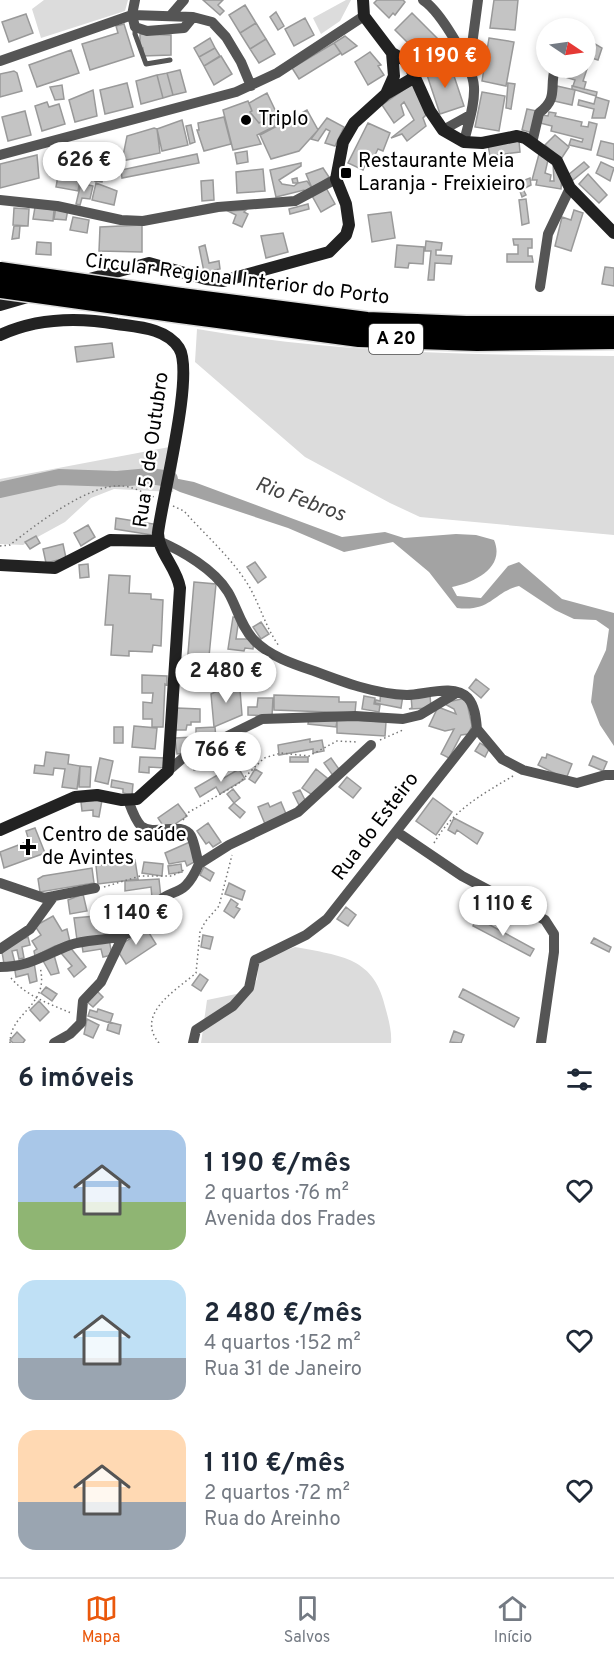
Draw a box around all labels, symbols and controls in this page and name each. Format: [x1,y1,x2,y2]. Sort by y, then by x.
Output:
north arrow [536,18,596,78]
map controls [536,18,596,78]
pin: 1 190 € [390,38,500,89]
text: 1 190 € [413,44,477,70]
place label: Triplo [258,107,308,133]
marker: Triplo [239,113,253,127]
pin: 626 € [42,142,126,193]
text: 626 € [57,148,111,174]
place label: Restaurante Meia Laranja - Freixieiro [358,149,526,198]
marker: Restaurante Meia Laranja - Freixieiro [339,166,353,180]
street label: Circular Regional Interior do Porto [83,248,391,312]
road number: A 20 [369,324,423,354]
street label: Rua 5 de Outubro [128,370,176,530]
water label: Rio Febros [251,471,349,529]
pin: 2 480 € [171,653,281,704]
text: 2 480 € [189,659,263,685]
pin: 766 € [179,732,263,783]
text: 766 € [195,738,247,764]
street label: Rua do Esteiro [327,768,425,886]
place label: Centro de saúde de Avintes [42,823,187,872]
marker: Centro de saúde de Avintes [19,838,37,856]
pin: 1 110 € [448,886,558,937]
text: 1 110 € [473,892,533,918]
pin: 1 140 € [81,895,191,946]
text: 1 140 € [104,901,168,927]
text: 6 imóveis [18,1063,134,1096]
icon: filters [563,1063,596,1096]
text: 1 190 €/mês [204,1148,351,1181]
icon: home [66,1154,138,1226]
icon: heart [563,1174,596,1207]
text: 2 quartos · 76 m² [204,1181,349,1207]
text: Avenida dos Frades [204,1207,376,1233]
text: 2 480 €/mês [204,1298,363,1331]
icon: home [66,1304,138,1376]
icon: heart [563,1324,596,1357]
text: 4 quartos · 152 m² [204,1331,361,1357]
text: Rua 31 de Janeiro [204,1357,362,1383]
text: 1 110 €/mês [204,1448,345,1481]
icon: home [66,1454,138,1526]
icon: heart [563,1474,596,1507]
text: 2 quartos · 72 m² [204,1481,350,1507]
text: Rua do Areinho [204,1507,341,1533]
tab: Mapa [82,1592,120,1648]
tab: Salvos [284,1592,330,1648]
tab: Início [494,1592,532,1648]

